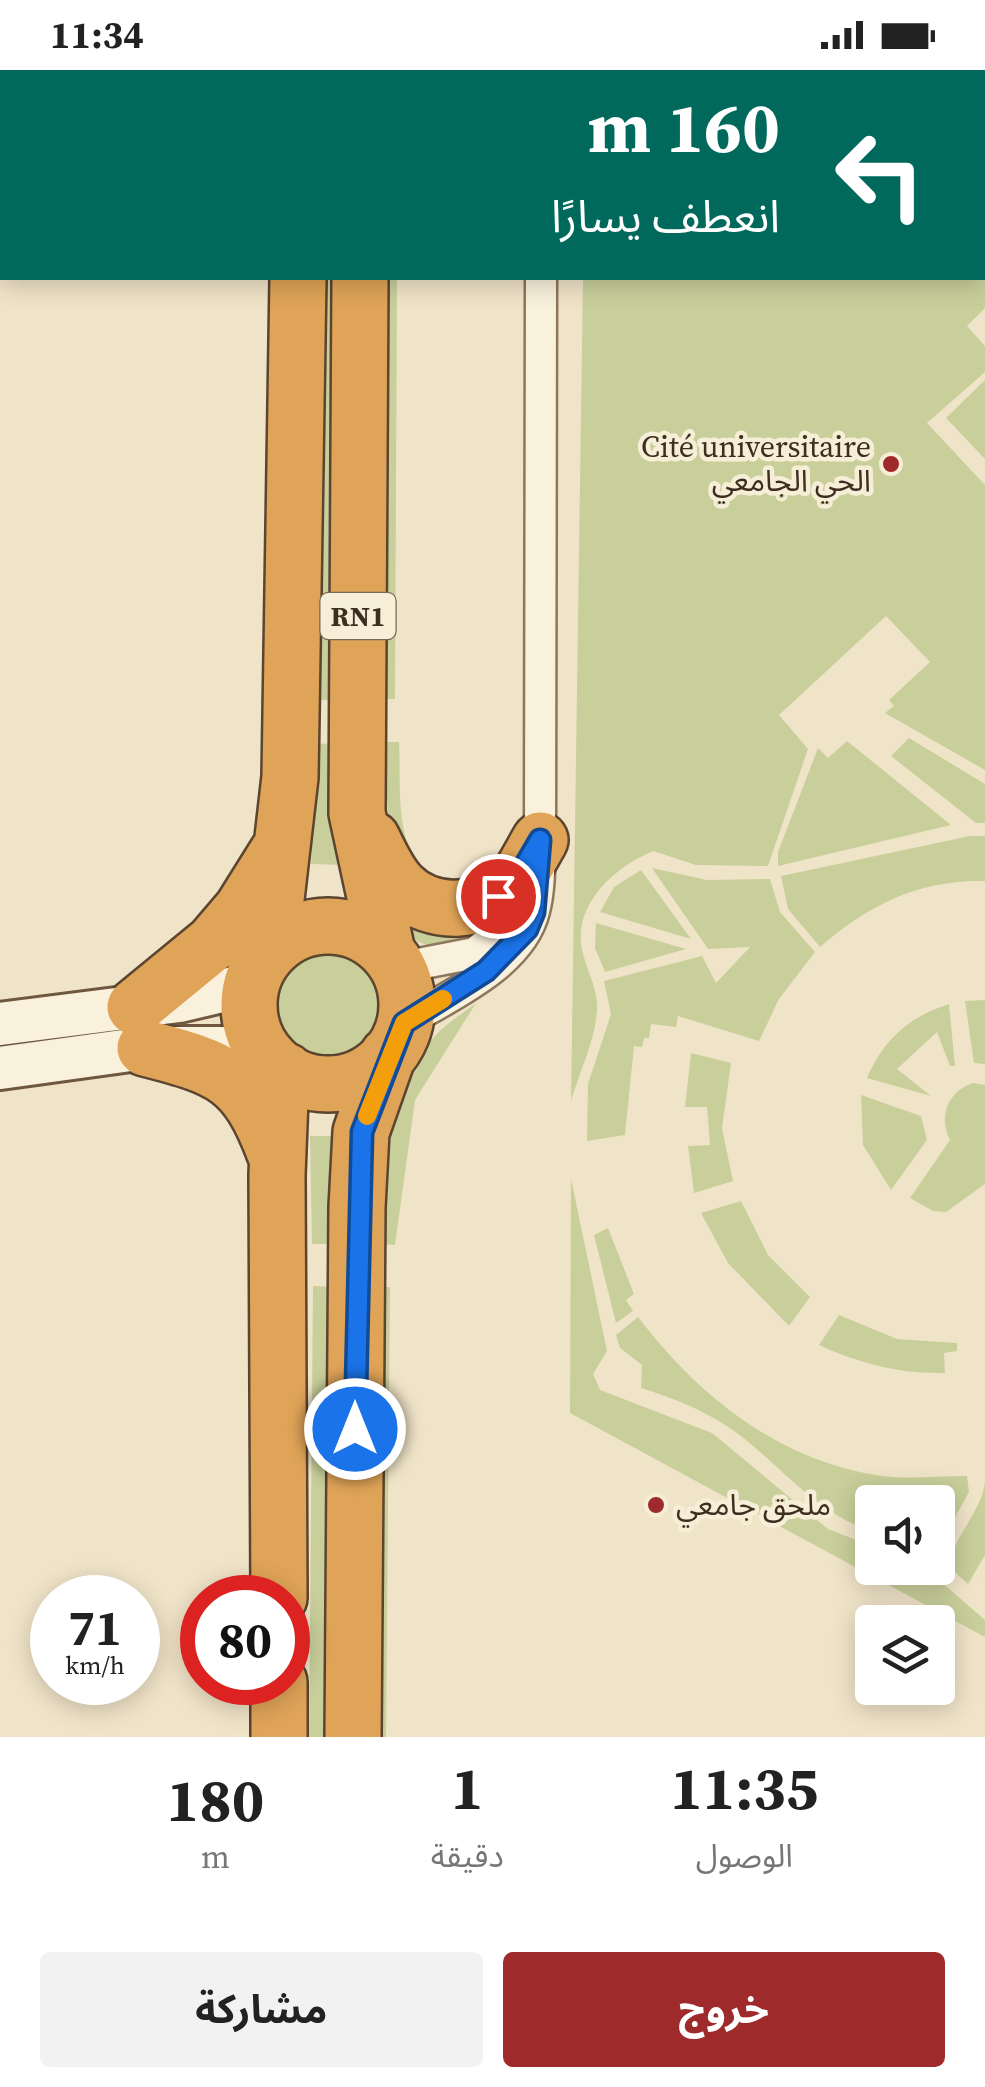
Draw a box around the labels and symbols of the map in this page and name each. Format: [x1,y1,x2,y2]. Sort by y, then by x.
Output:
place label: Cité universitaire الحي الجامعي [641,426,871,504]
marker: Cité universitaire الحي الجامعي [880,453,902,475]
road number: RN1 [320,593,396,639]
pin [456,854,541,939]
position arrow [303,1377,407,1481]
place label: ملحق جامعي [676,1484,831,1528]
marker: ملحق جامعي [645,1494,667,1516]
speed limit sign: 80 [180,1575,310,1705]

